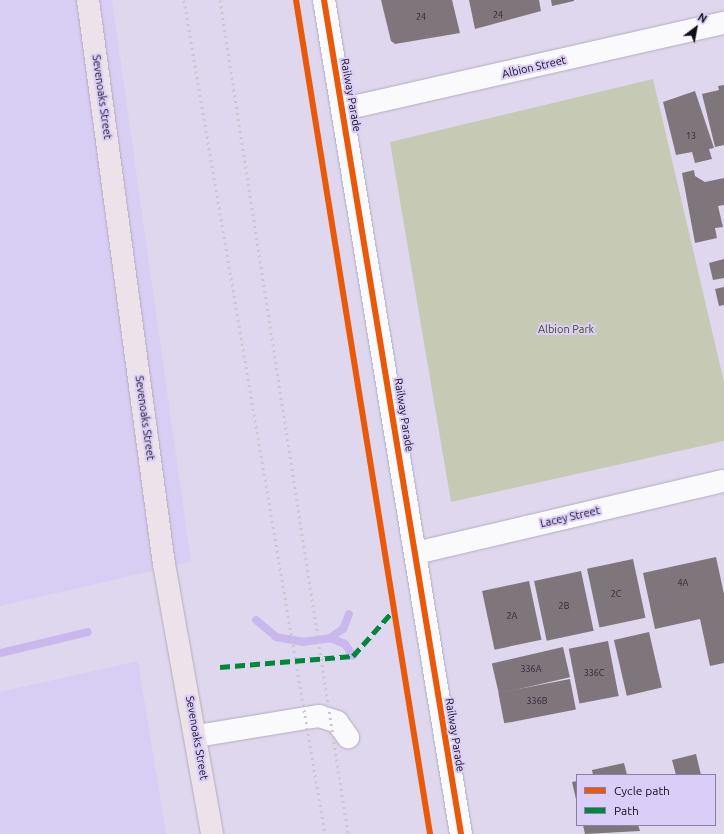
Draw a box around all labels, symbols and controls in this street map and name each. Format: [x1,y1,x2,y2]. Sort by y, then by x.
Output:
north arrow [676,8,716,48]
house number: 24 [493,10,503,20]
text: N [696,11,709,25]
house number: 24 [416,12,426,22]
street label: Albion Street [501,53,567,81]
street label: Sevenoaks Street [90,54,114,140]
street label: Railway Parade [338,57,364,133]
house number: 13 [686,131,696,141]
park label: Albion Park [538,322,594,336]
street label: Sevenoaks Street [133,375,157,461]
street label: Railway Parade [392,377,416,453]
street label: Lacey Street [539,504,601,530]
house number: 4A [678,578,688,588]
house number: 2C [611,589,621,599]
house number: 2B [559,601,569,611]
house number: 2A [507,611,517,621]
house number: 336A [520,664,542,674]
house number: 336C [584,668,604,678]
street label: Sevenoaks Street [183,695,211,781]
house number: 336B [527,696,547,706]
street label: Railway Parade [443,697,467,773]
legend [576,774,716,826]
text: Cycle path [614,784,670,797]
text: Path [614,804,639,817]

